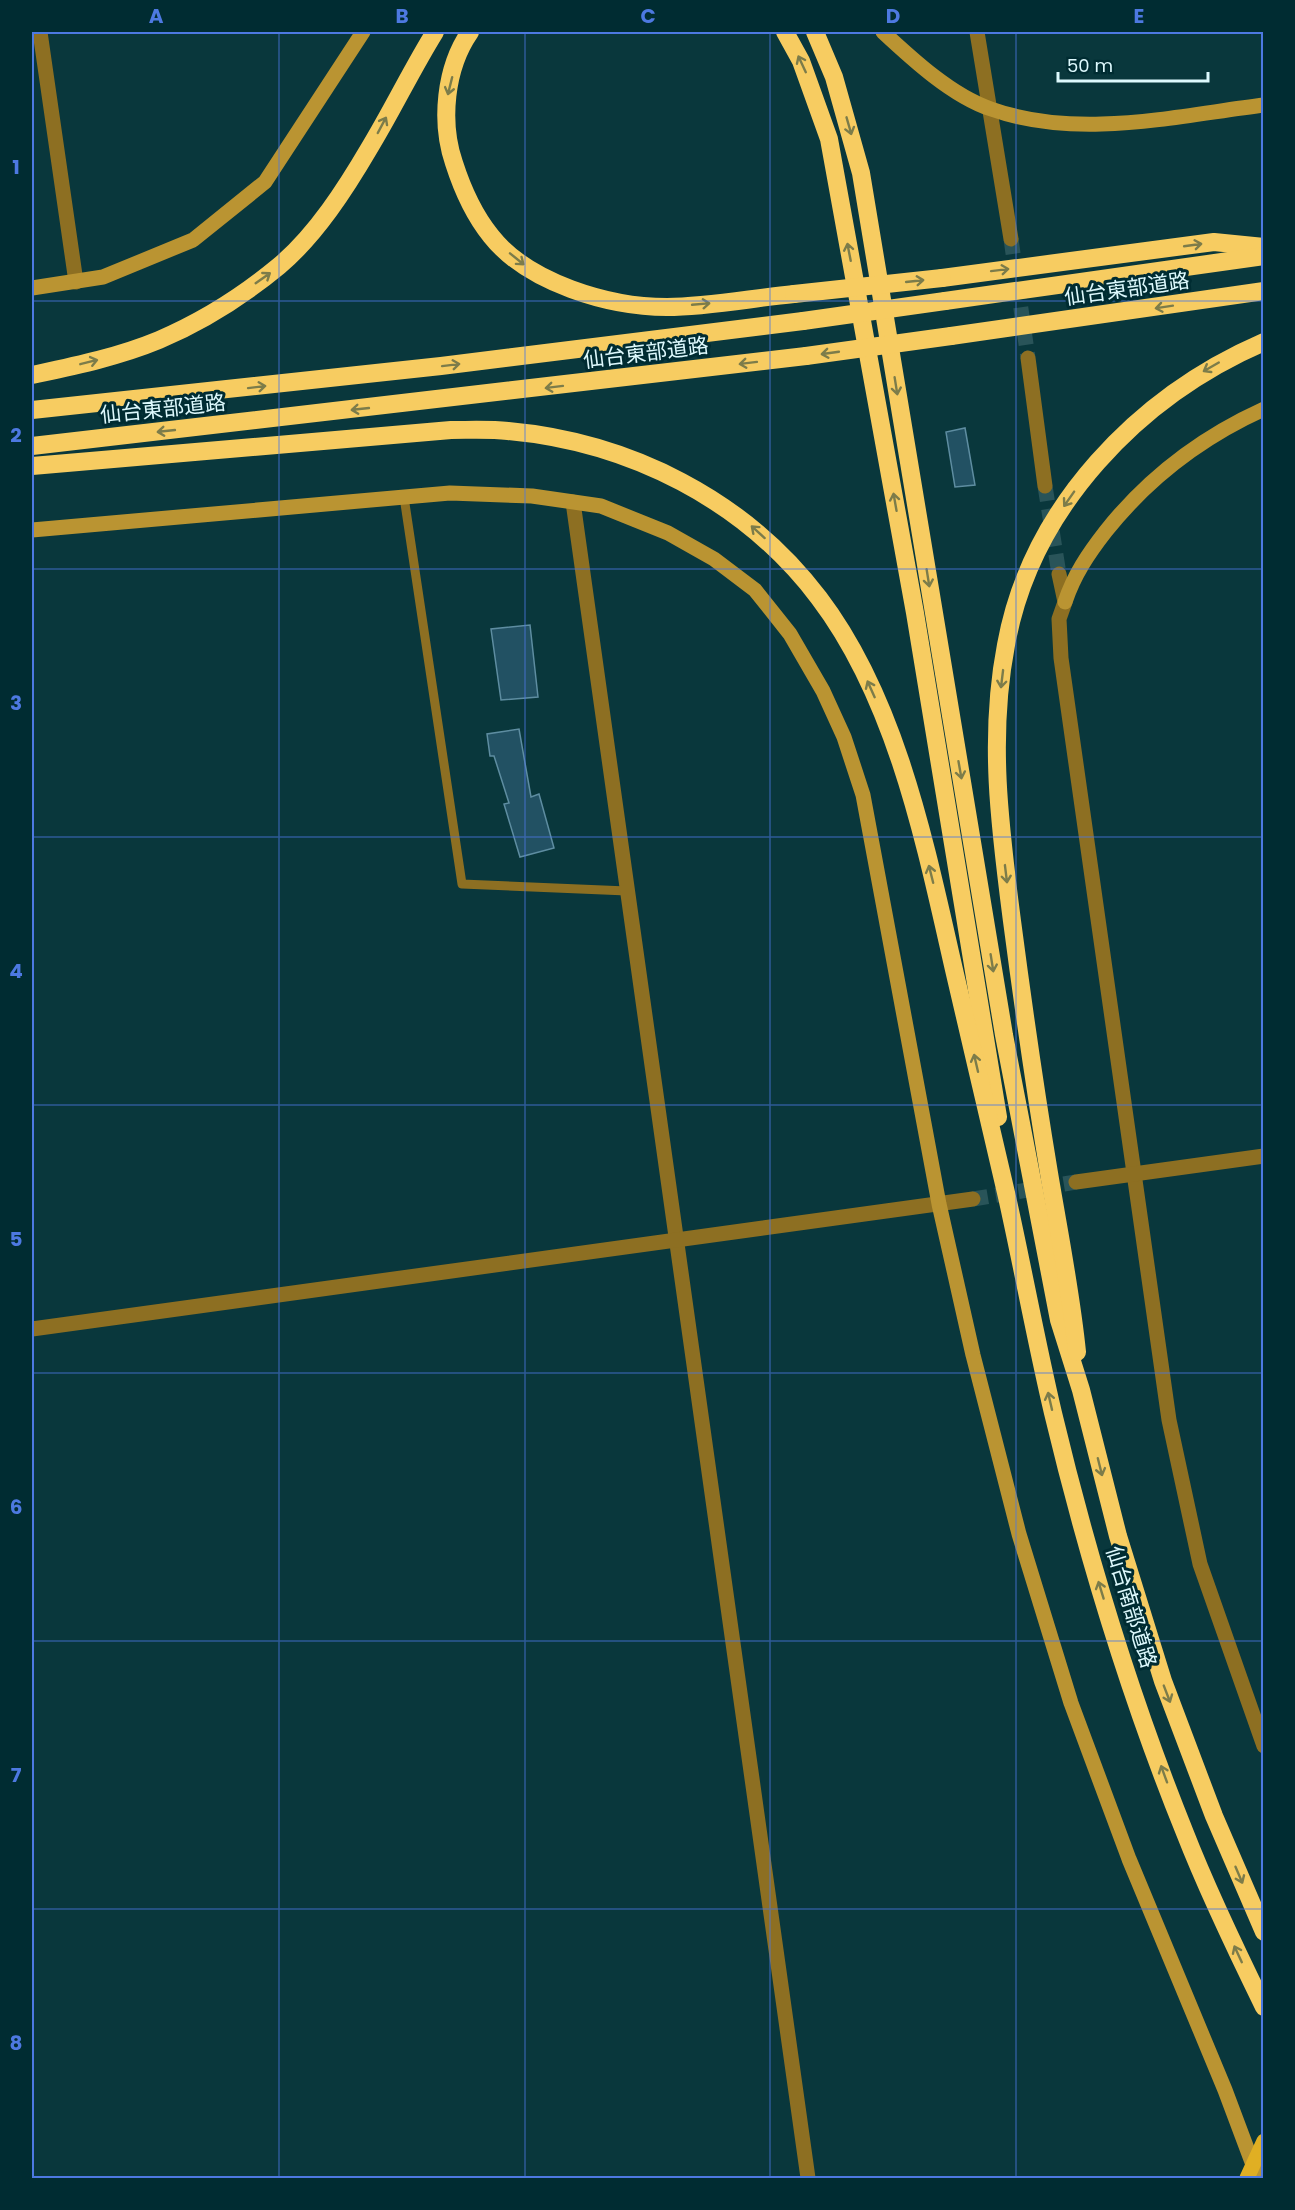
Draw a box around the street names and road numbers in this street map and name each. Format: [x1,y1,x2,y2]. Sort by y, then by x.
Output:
street label: 仙台東部道路 [1063,265,1191,312]
street label: 仙台東部道路 [582,330,710,375]
street label: 仙台東部道路 [99,387,227,430]
street label: 仙台南部道路 [1099,1542,1164,1671]

